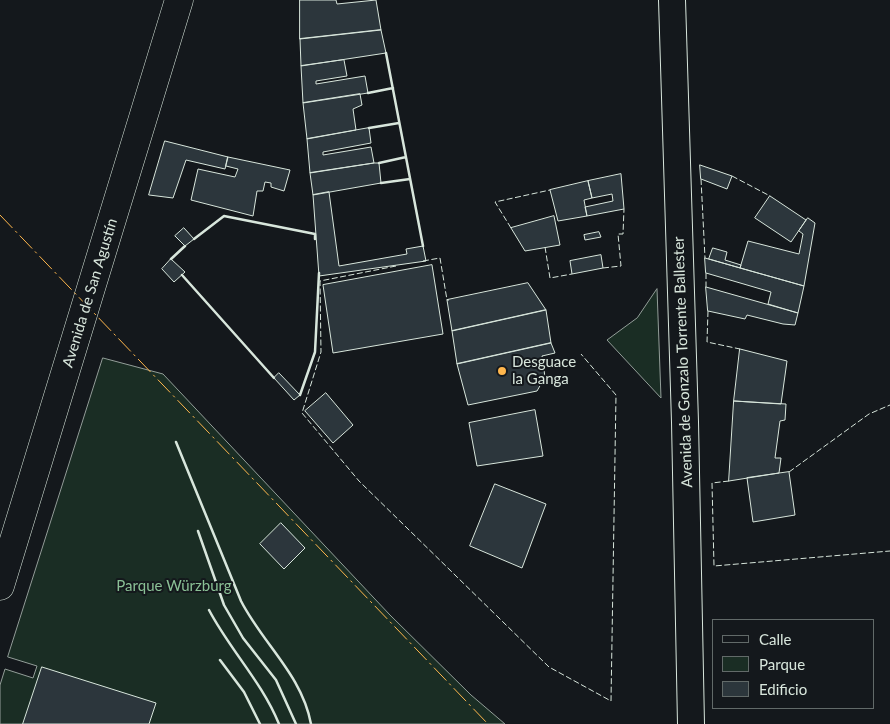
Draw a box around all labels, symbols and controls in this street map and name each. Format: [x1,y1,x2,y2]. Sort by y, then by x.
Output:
street label: Avenida de San Agustín [59,216,121,370]
street label: Avenida de Gonzalo Torrente Ballester [670,236,696,488]
place label: Desguace la Ganga [512,353,576,388]
marker: Desguace la Ganga [496,365,508,377]
park label: Parque Würzburg [116,577,232,595]
legend [712,619,875,709]
text: Calle [759,630,791,648]
text: Parque [759,655,805,673]
text: Edificio [759,680,807,698]

